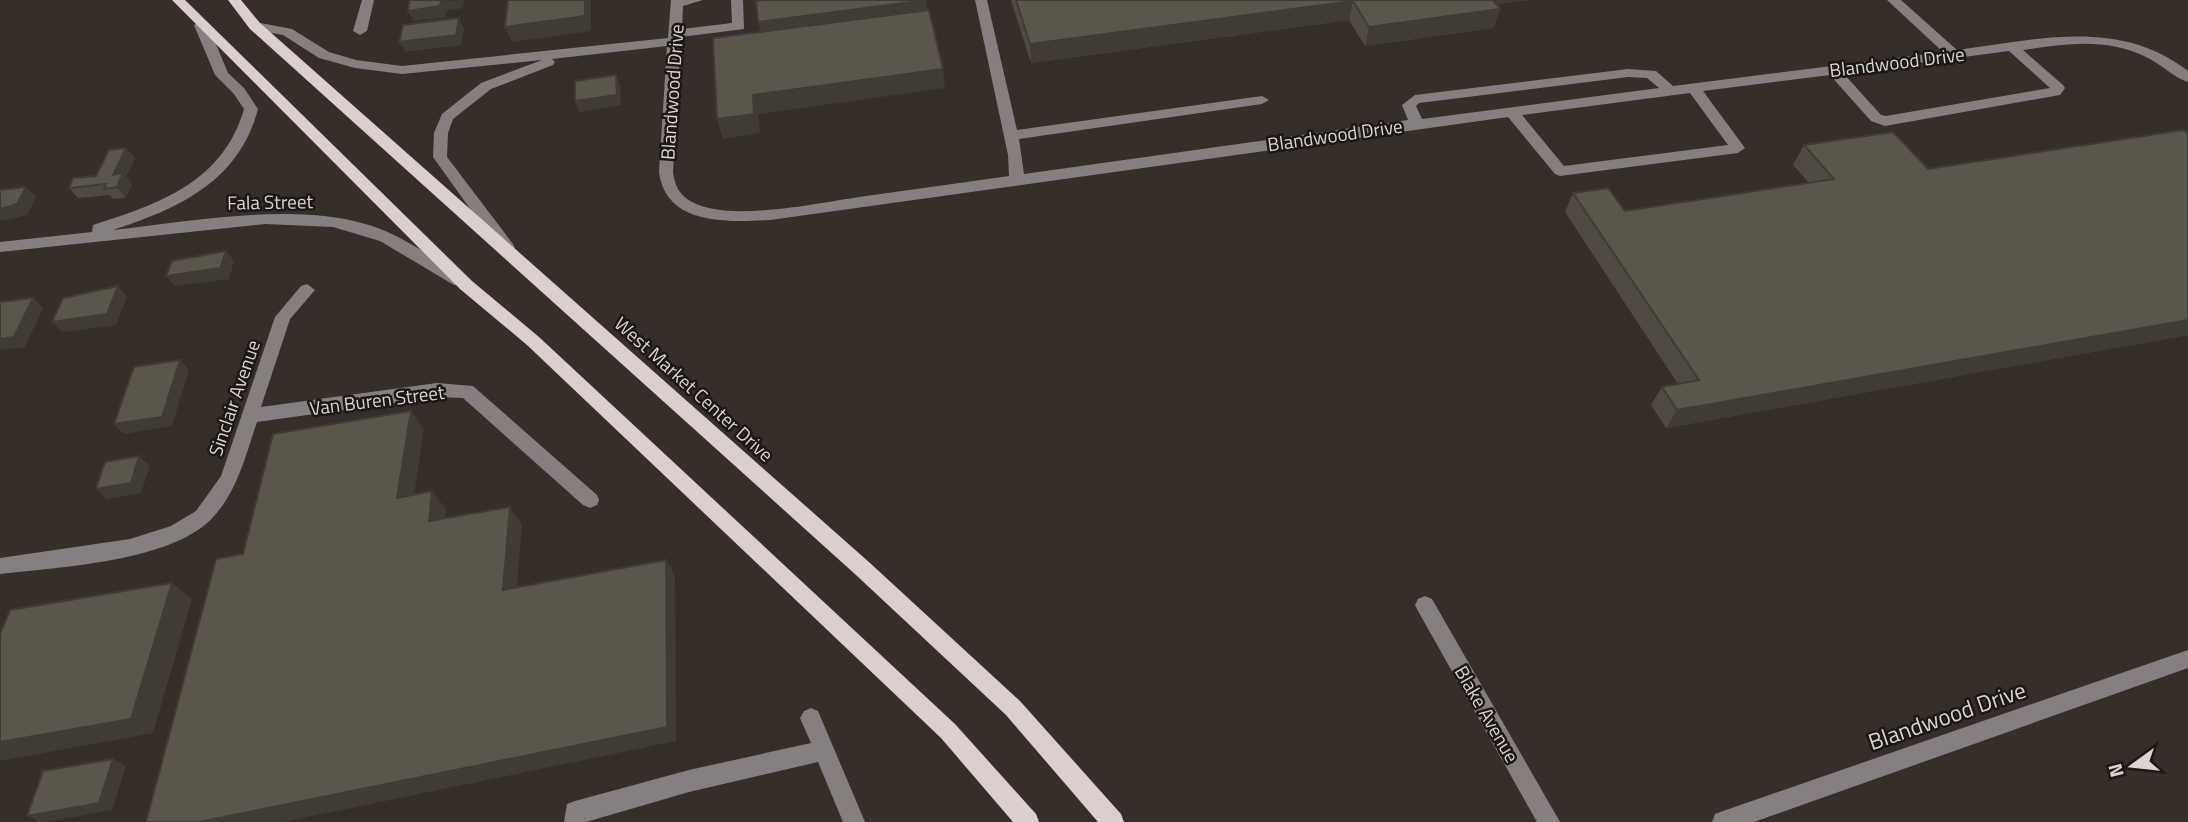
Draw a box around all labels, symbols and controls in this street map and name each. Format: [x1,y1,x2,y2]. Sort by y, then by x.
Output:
street label: Blandwood Drive [652,23,691,161]
street label: Blandwood Drive [1828,39,1966,84]
street label: Blandwood Drive [1266,111,1404,158]
street label: Fala Street [227,186,314,217]
street label: West Market Center Drive [608,309,780,468]
street label: Sinclair Avenue [200,336,267,460]
street label: Van Buren Street [308,377,446,422]
street label: Blake Avenue [1448,660,1527,768]
street label: Blandwood Drive [1863,672,2030,759]
north arrow [2097,731,2167,801]
text: N [2099,760,2131,781]

